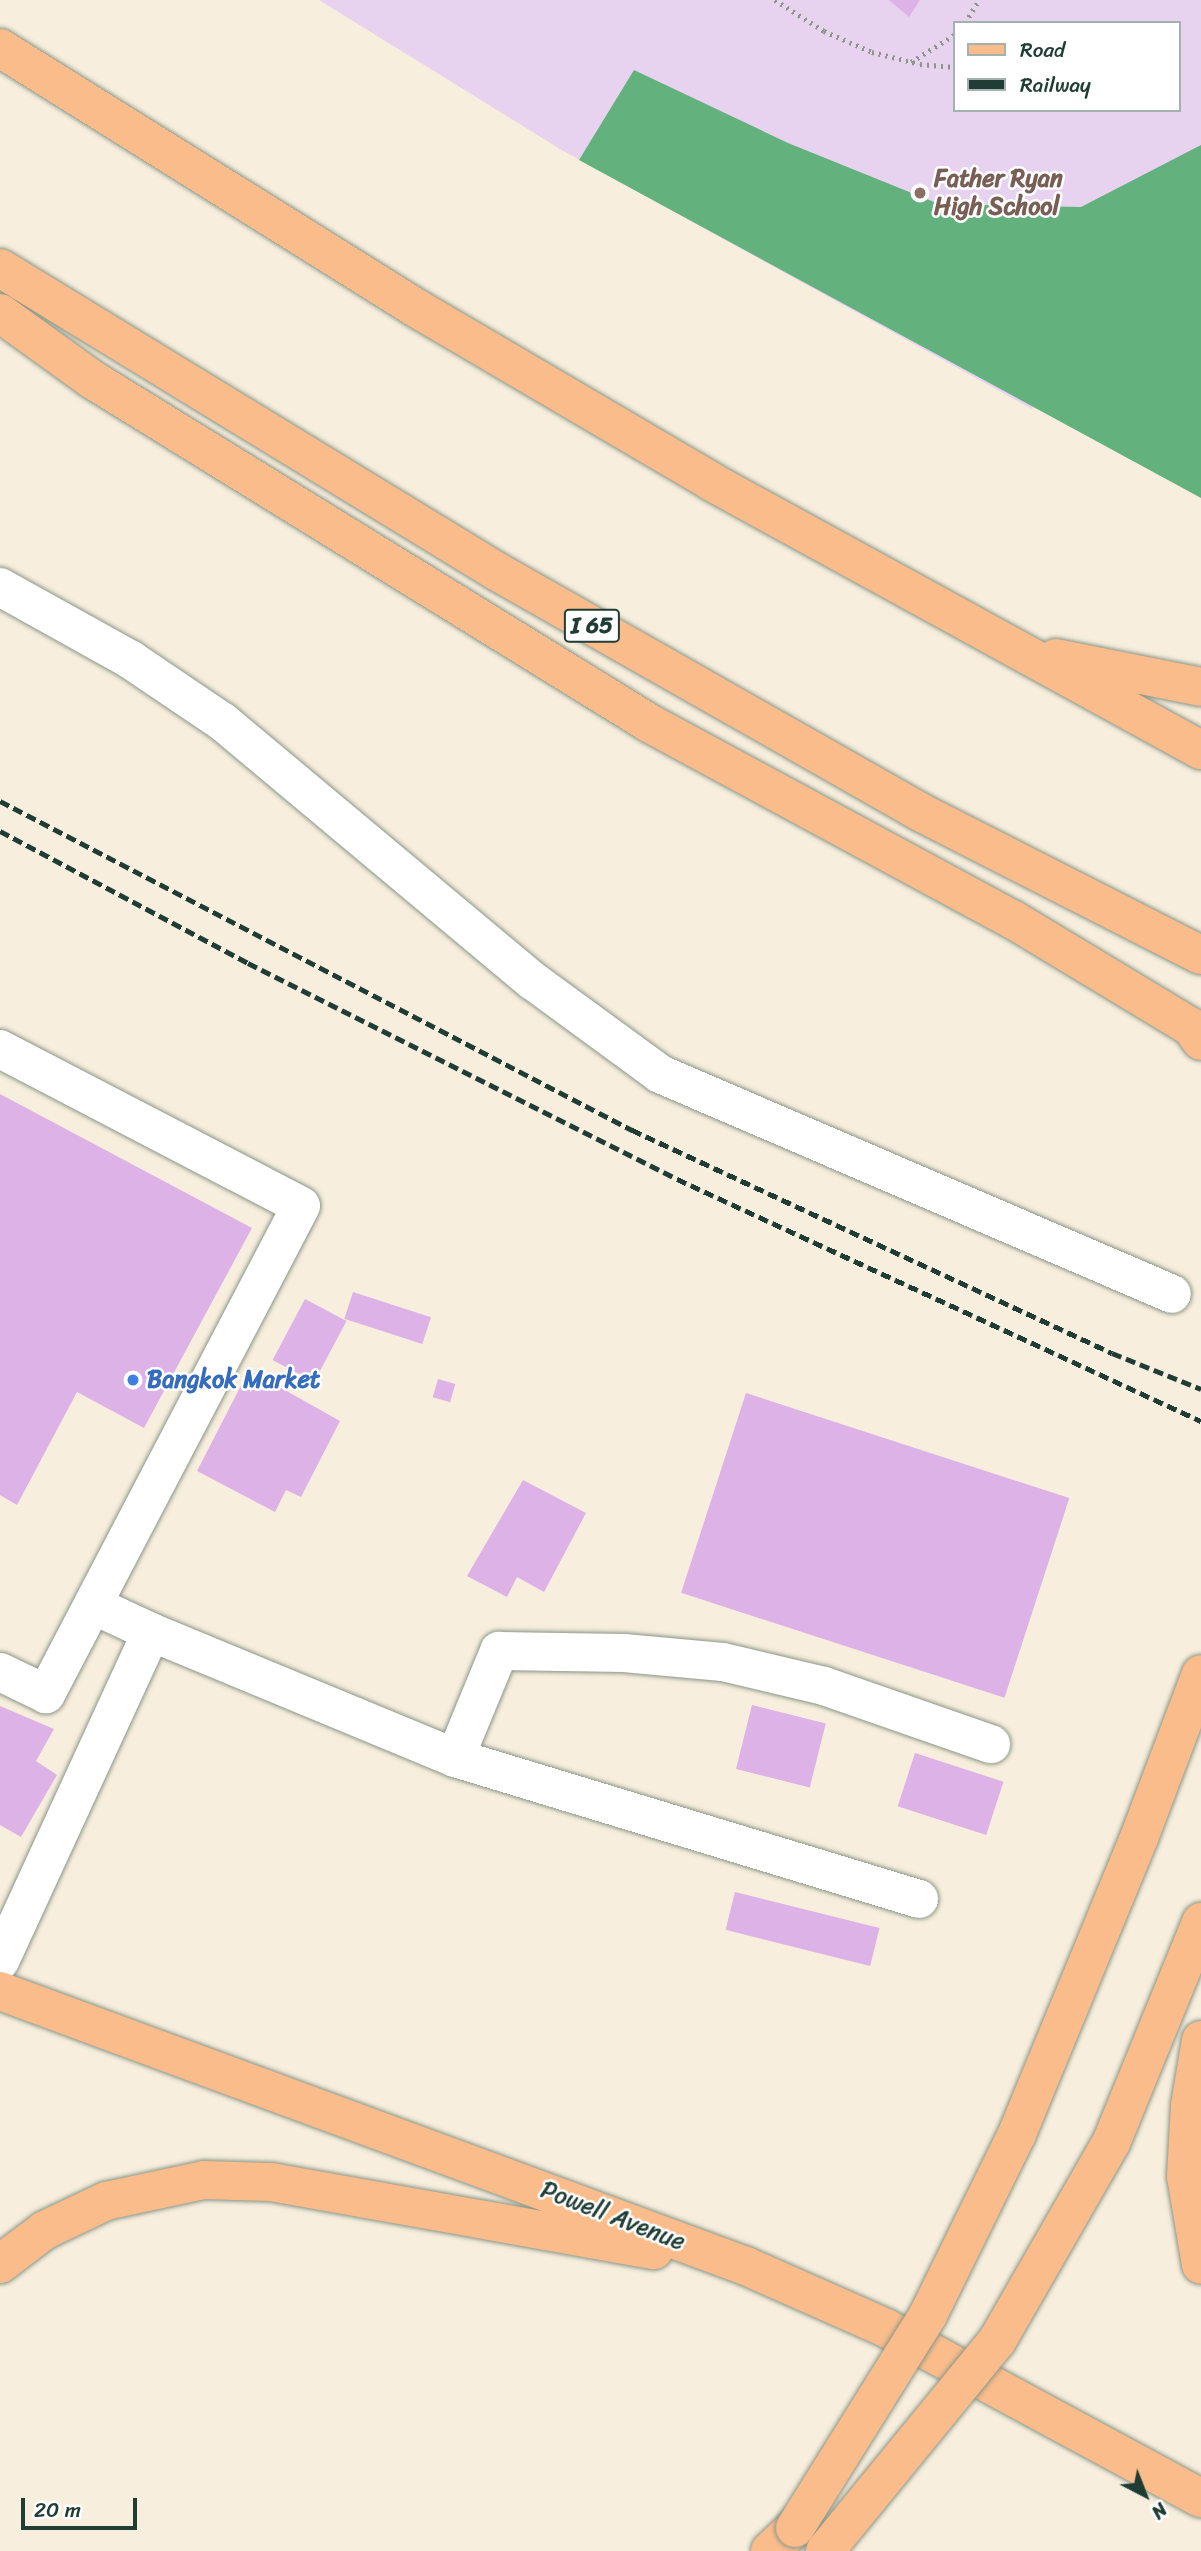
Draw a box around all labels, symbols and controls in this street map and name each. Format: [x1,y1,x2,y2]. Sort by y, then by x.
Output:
legend [953,21,1180,112]
text: Road [1020,31,1065,69]
text: Railway [1020,66,1091,104]
place label: Father Ryan High School [934,165,1063,221]
marker: Father Ryan High School [912,185,928,201]
road number: I 65 [562,606,622,646]
place label: Bangkok Market [147,1366,319,1394]
marker: Bangkok Market [125,1372,141,1388]
street label: Powell Avenue [537,2175,689,2257]
north arrow [1110,2460,1180,2530]
scale bar [24,2484,140,2528]
text: 20 m [34,2491,81,2529]
text: N [1143,2494,1175,2528]

